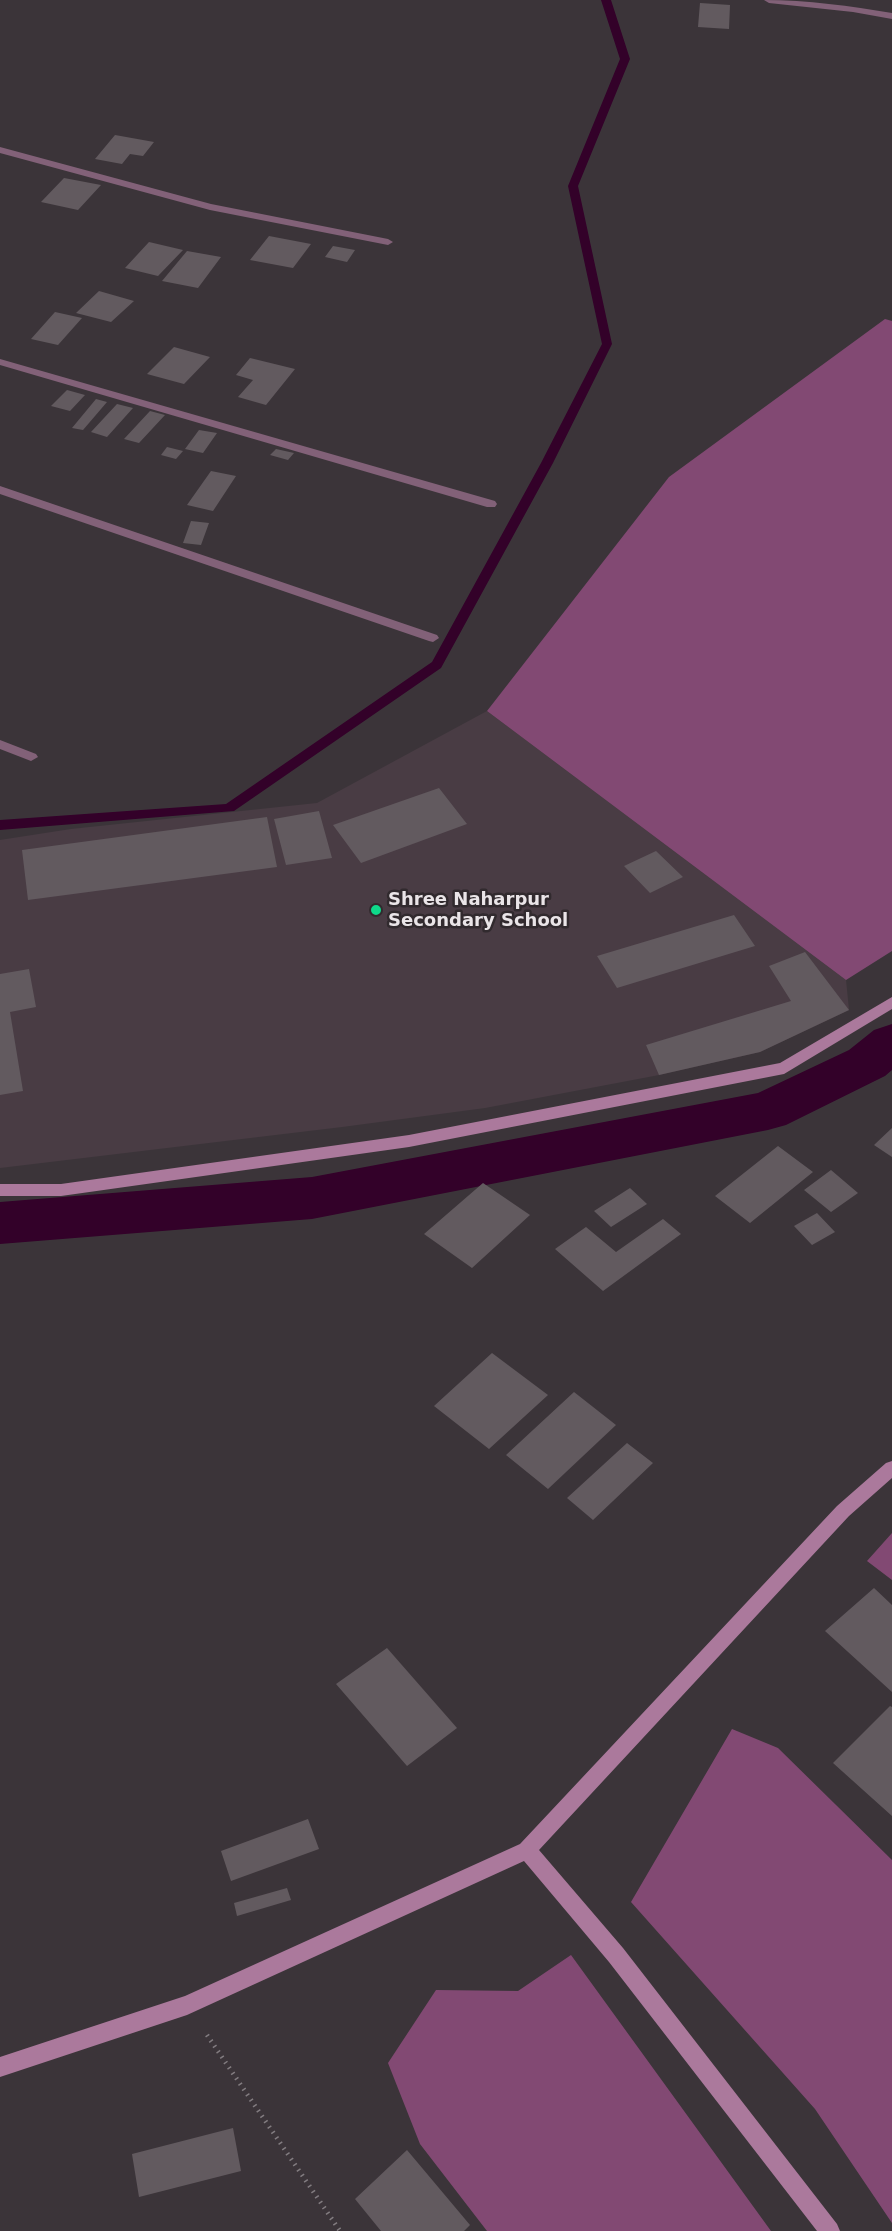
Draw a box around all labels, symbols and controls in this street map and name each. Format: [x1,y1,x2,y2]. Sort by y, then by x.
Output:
place label: Shree Naharpur Secondary School [388,889,568,932]
marker: Shree Naharpur Secondary School [369,903,383,917]

